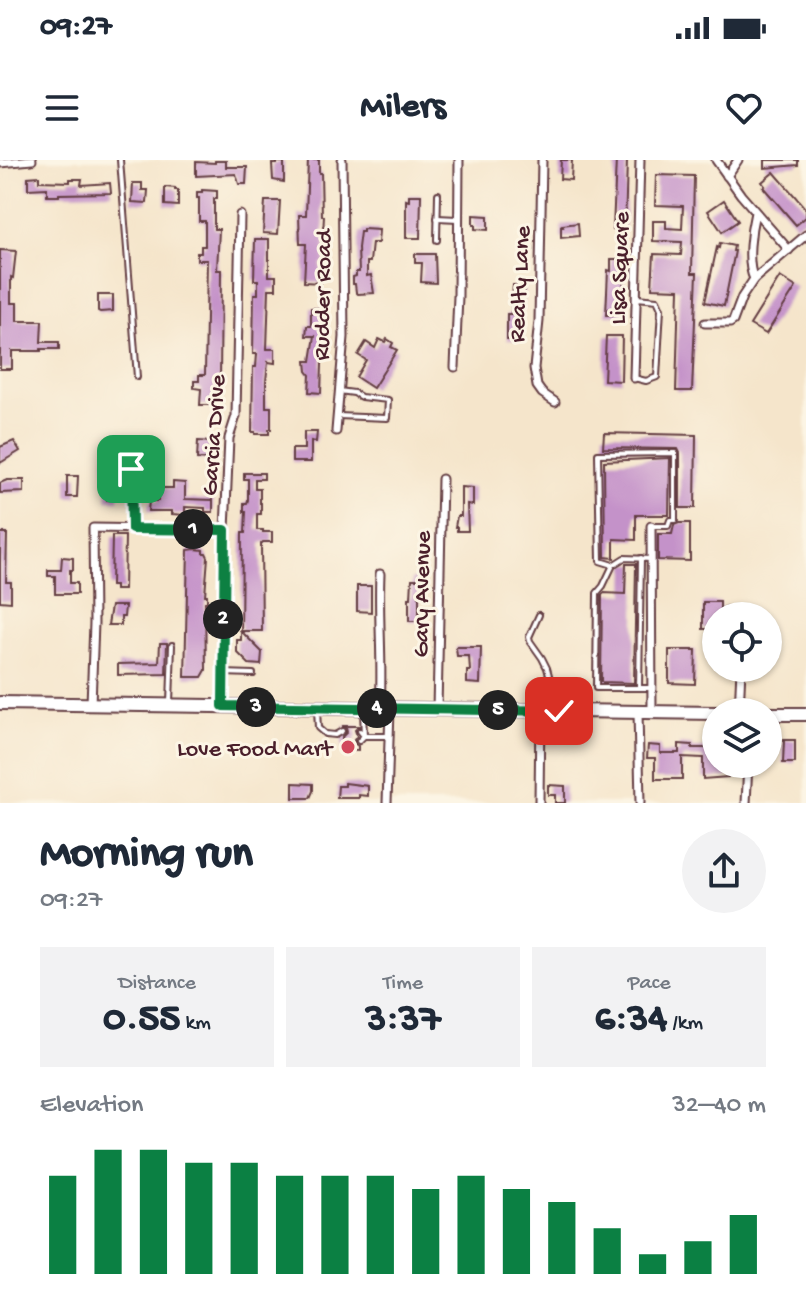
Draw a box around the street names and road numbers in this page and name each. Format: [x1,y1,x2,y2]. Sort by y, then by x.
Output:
street label: Lisa Square [605,211,638,325]
street label: Realty Lane [504,225,539,343]
street label: Rudder Road [309,227,340,361]
street label: Garcia Drive [197,373,234,497]
street label: Gary Avenue [408,530,439,658]

